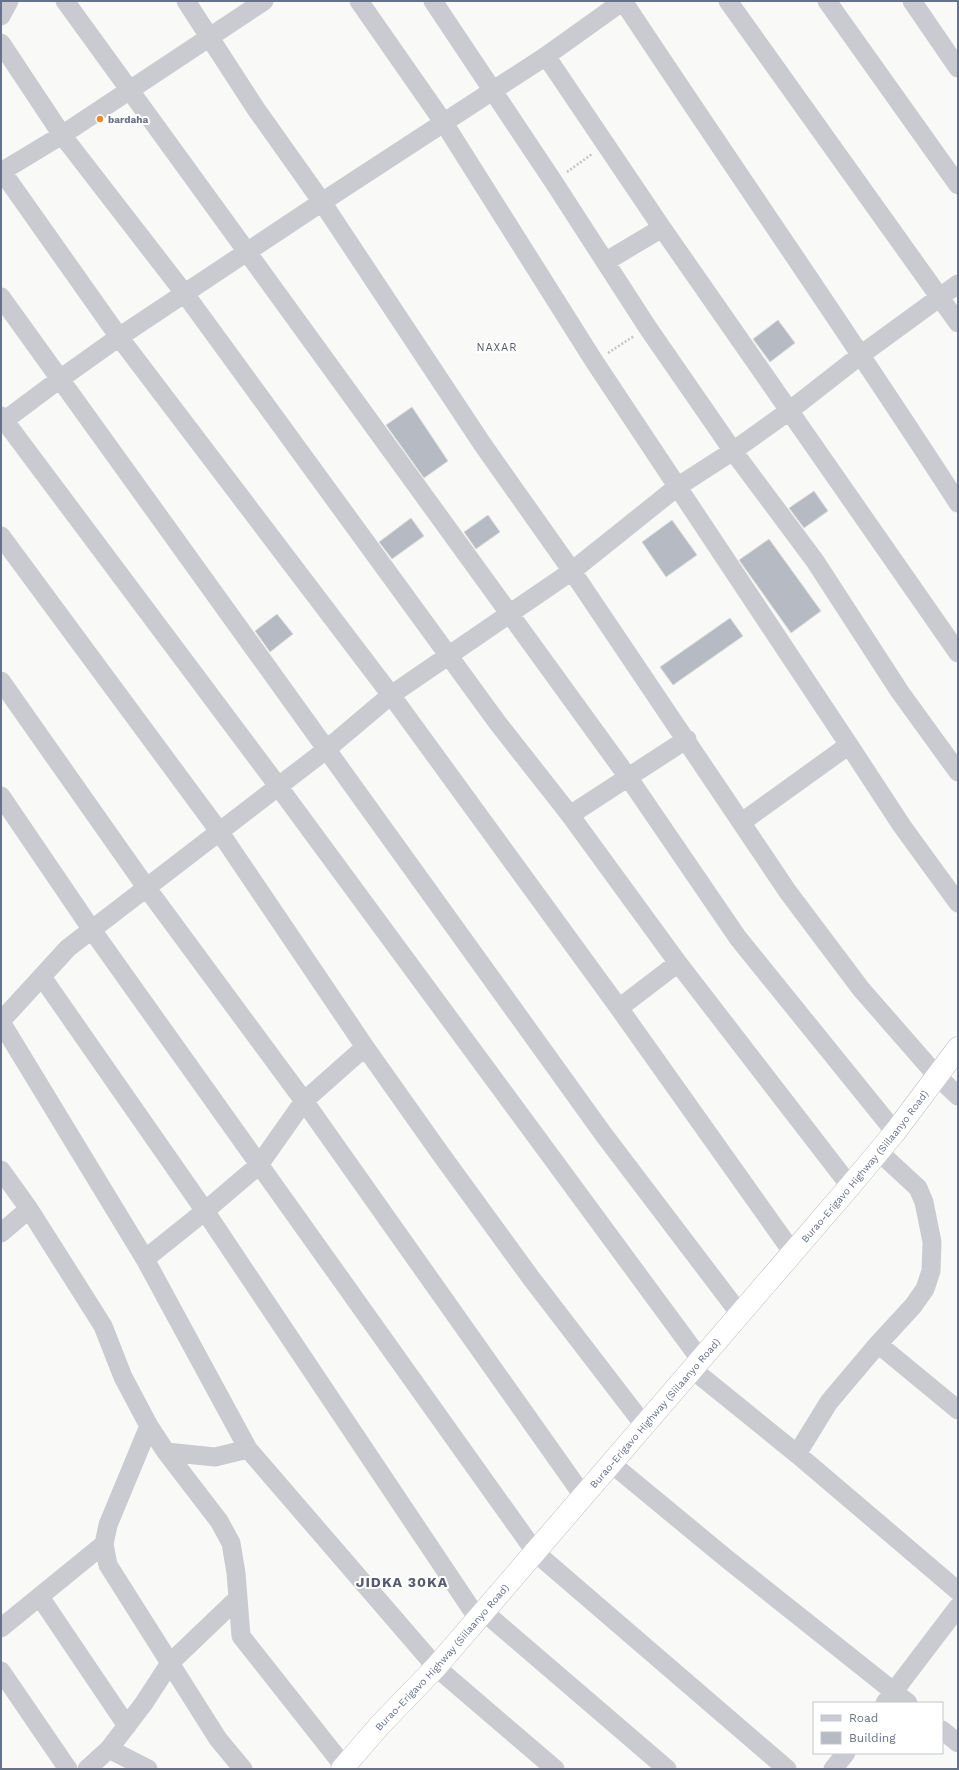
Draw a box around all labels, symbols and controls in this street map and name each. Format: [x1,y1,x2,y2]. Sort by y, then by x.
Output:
marker: bardaha [95,114,105,124]
place label: bardaha [108,114,149,125]
district label: NAXAR [476,341,518,354]
street label: Burao-Erigavo Highway (Siilaanyo Road) [799,1088,930,1244]
street label: Burao-Erigavo Highway (Siilaanyo Road) [587,1336,722,1490]
district label: JIDKA 30KA [356,1574,448,1590]
street label: Burao-Erigavo Highway (Siilaanyo Road) [373,1582,511,1732]
legend [813,1702,943,1754]
text: Road [849,1711,878,1725]
text: Building [849,1731,896,1745]

